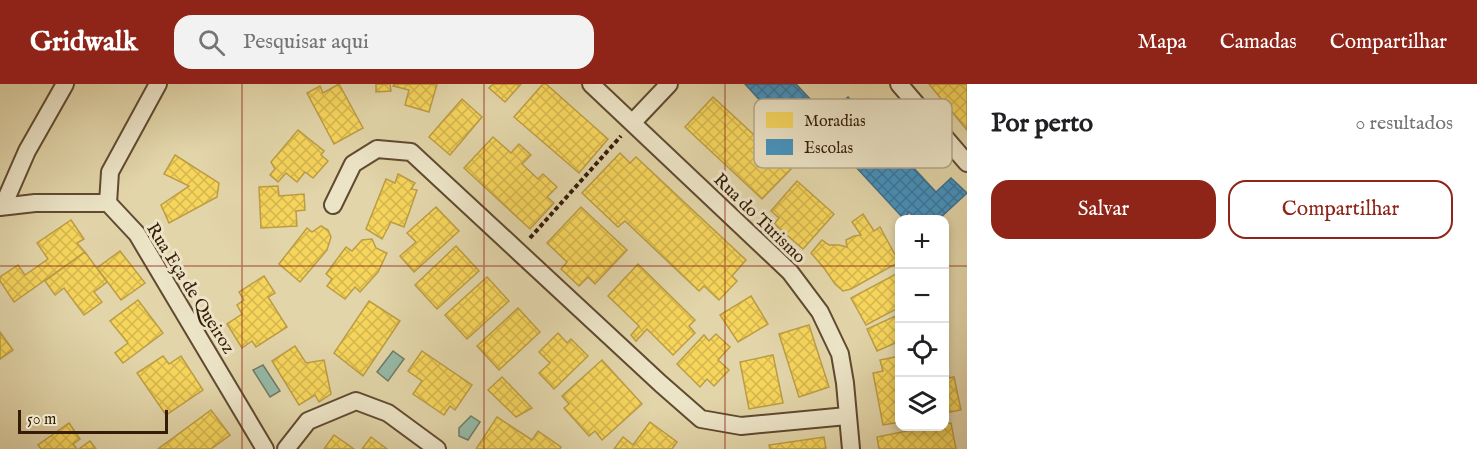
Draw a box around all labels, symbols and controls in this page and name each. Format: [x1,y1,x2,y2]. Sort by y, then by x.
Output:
search box [174,15,594,69]
text: Gridwalk [30,25,138,60]
icon: search [195,26,228,59]
text: Pesquisar aqui [243,28,369,56]
text: Mapa [1137,29,1187,56]
text: Camadas [1220,29,1297,56]
text: Compartilhar [1330,29,1447,56]
legend [754,99,952,168]
text: Por perto [991,107,1093,140]
text: 0 resultados [1355,111,1453,136]
text: Moradias [804,112,866,132]
text: Escolas [804,139,853,159]
street label: Rua do Turismo [708,169,810,269]
button: Salvar [991,180,1216,239]
button: Compartilhar [1228,180,1453,239]
map controls [895,215,949,431]
button: + [895,215,949,269]
street label: Rua Eça de Queiroz [140,219,239,359]
button: − [895,269,949,323]
button: locate [895,323,949,377]
button: layers [895,377,949,431]
scale bar [18,407,168,434]
text: 50 m [27,410,56,430]

